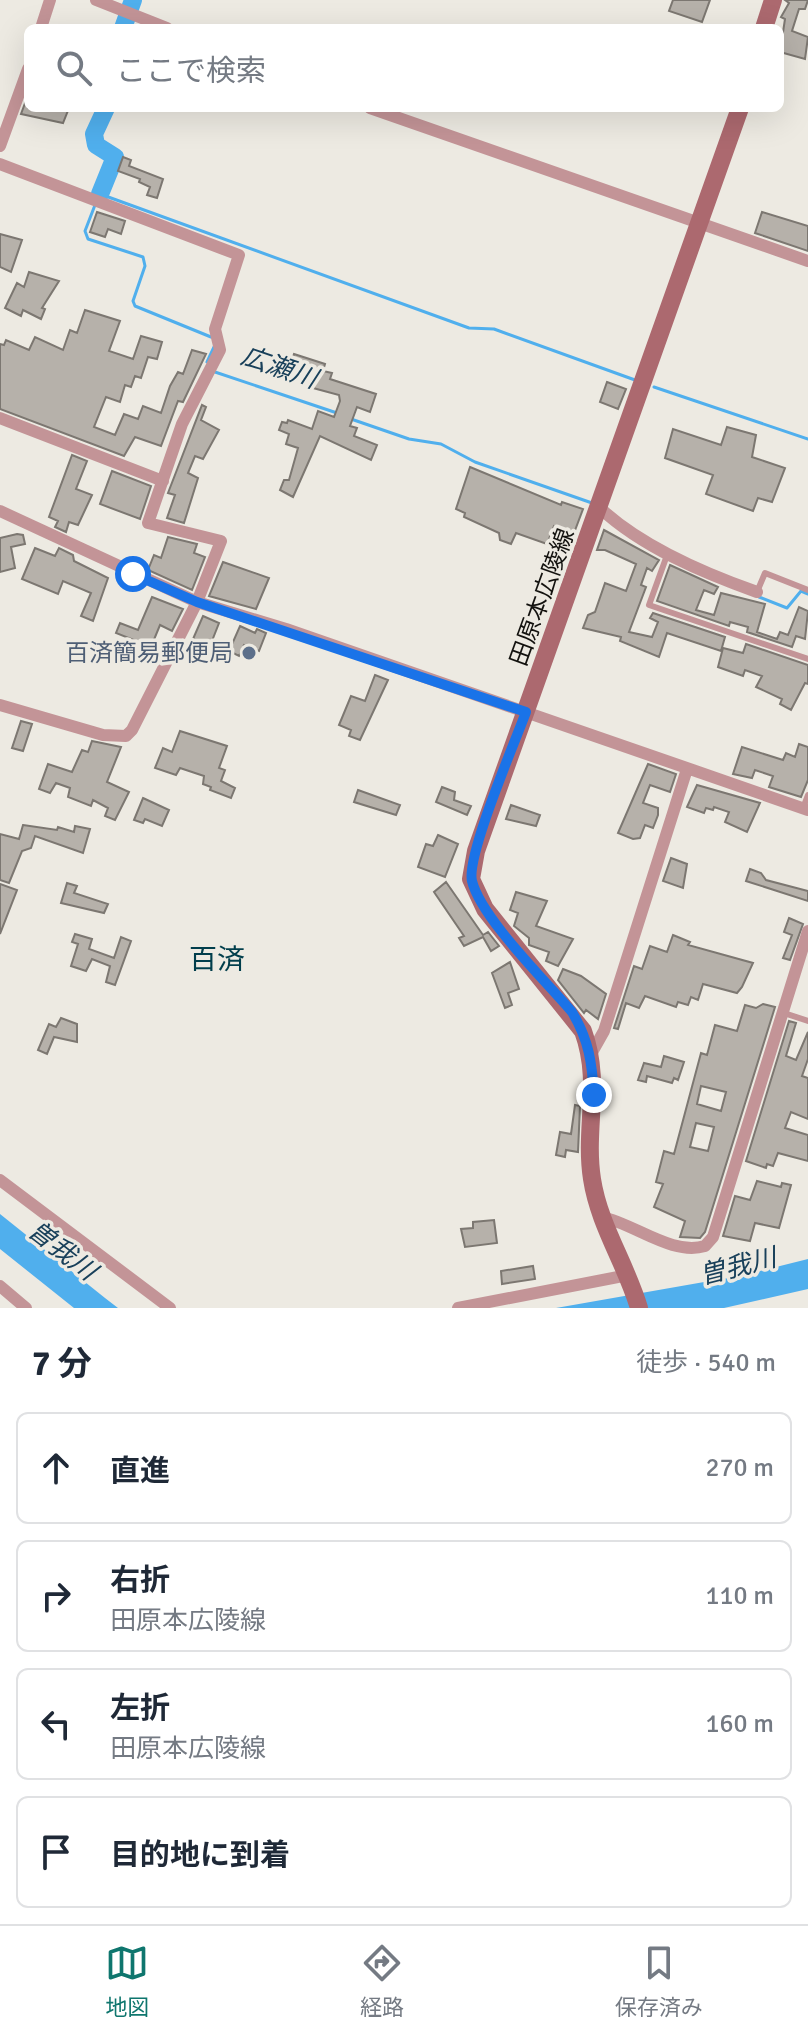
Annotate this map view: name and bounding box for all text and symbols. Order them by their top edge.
search box [24,24,784,112]
icon: search [52,46,96,90]
text: ここで検索 [116,53,266,90]
water label: 広瀬川 [237,340,324,397]
street label: 田原本広陵線 [503,524,581,670]
route start [115,556,151,592]
place label: 百済簡易郵便局 [65,638,233,668]
marker: 百済簡易郵便局 [240,644,258,662]
district label: 百済 [189,943,245,977]
route end [576,1077,612,1113]
water label: 曽我川 [21,1214,105,1289]
water label: 曽我川 [696,1241,783,1292]
text: 7 分 [32,1343,92,1385]
text: 徒歩 · 540 m [636,1347,776,1379]
icon: ahead [34,1446,78,1490]
text: 270 m [705,1452,774,1484]
text: 直進 [110,1453,170,1490]
text: 右折 [110,1562,170,1599]
icon: right [34,1574,78,1618]
text: 110 m [705,1580,774,1612]
text: 田原本広陵線 [110,1605,266,1637]
text: 左折 [110,1690,170,1727]
icon: left [34,1702,78,1746]
text: 160 m [705,1708,774,1740]
text: 田原本広陵線 [110,1733,266,1765]
icon: arrive [34,1830,78,1874]
text: 目的地に到着 [110,1837,290,1874]
tab: 地図 [105,1941,149,2021]
tab: 経路 [360,1941,404,2021]
tab: 保存済み [615,1941,703,2021]

